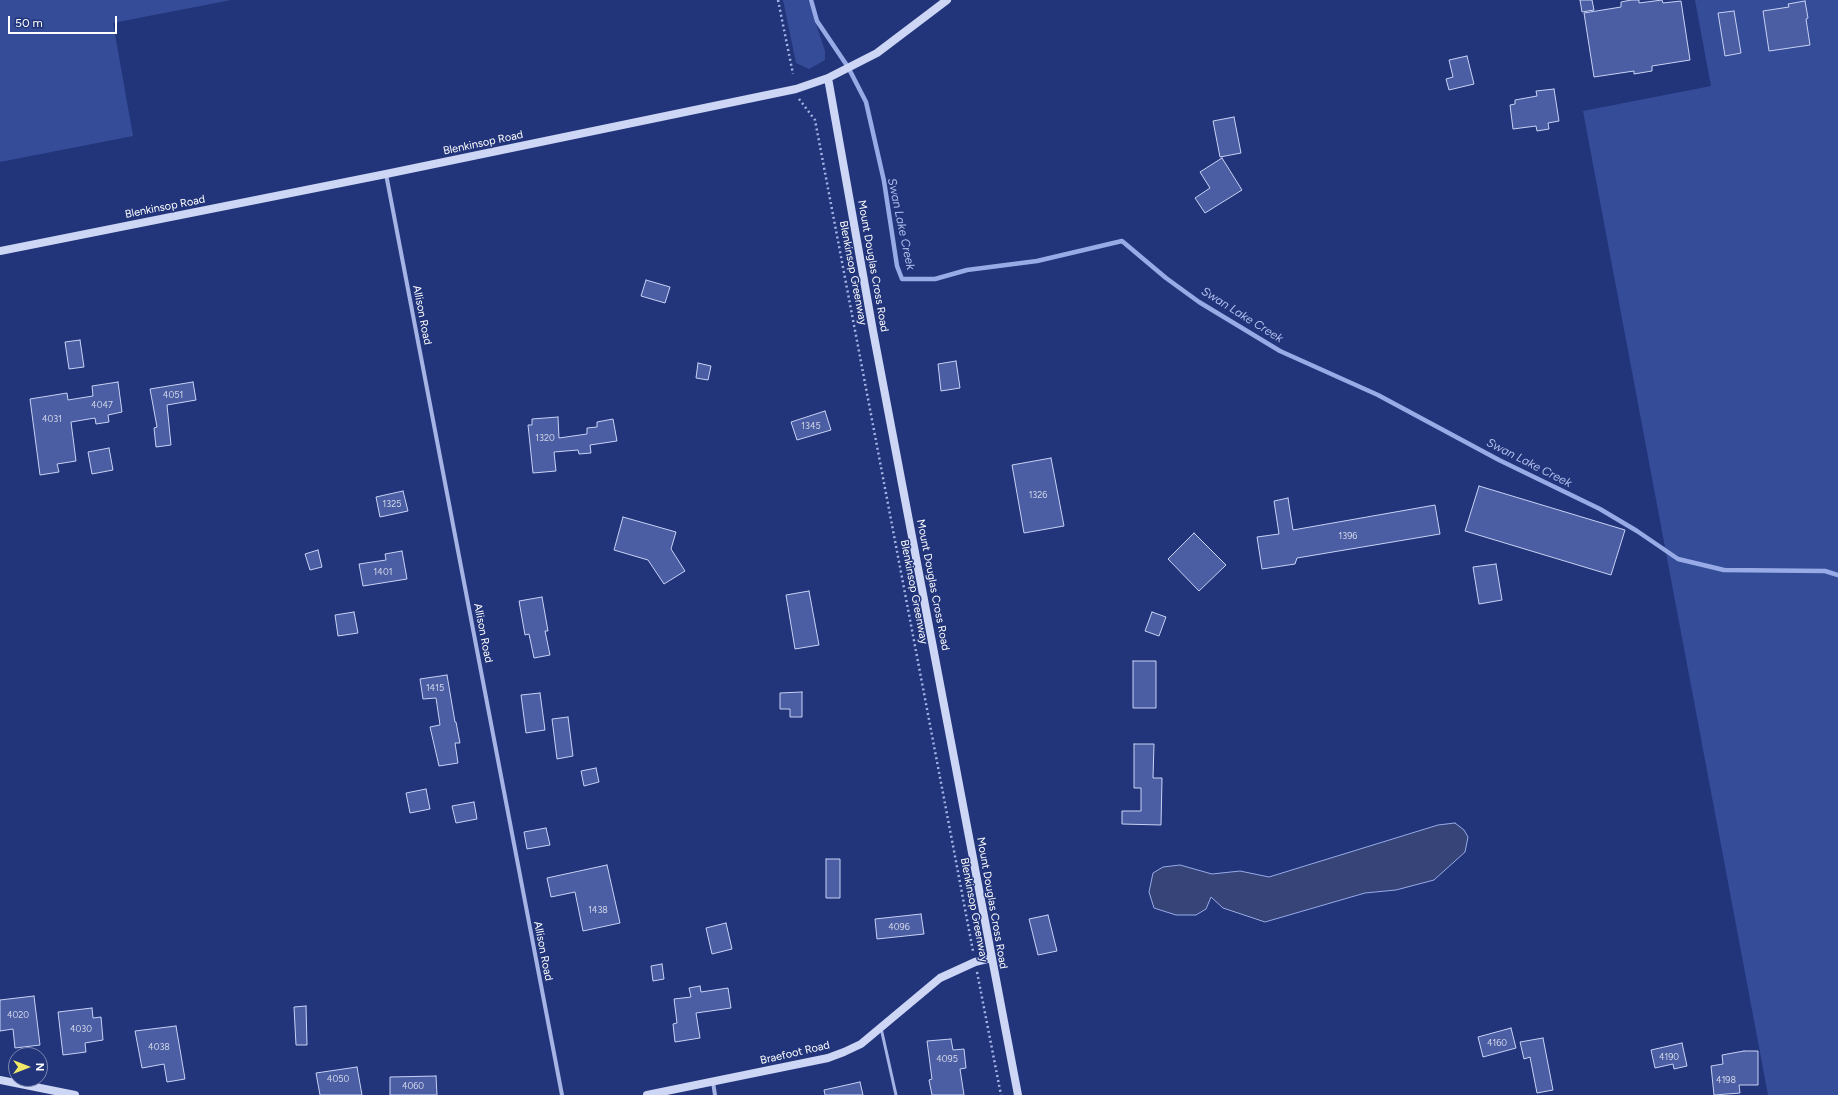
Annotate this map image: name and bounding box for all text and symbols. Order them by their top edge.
scale bar [10,8,119,34]
text: 50 m [15,16,43,30]
street label: Blenkinsop Road [442,128,524,158]
water label: Swan Lake Creek [884,177,918,271]
street label: Blenkinsop Road [124,193,206,221]
street label: Mount Douglas Cross Road [855,199,891,333]
street label: Blenkinsop Greenway [836,220,870,326]
street label: Allison Road [410,284,434,346]
water label: Swan Lake Creek [1199,284,1285,346]
house number: 4051 [163,390,183,400]
house number: 4047 [91,400,113,410]
house number: 4031 [42,414,62,424]
house number: 1345 [801,421,821,431]
house number: 1320 [535,433,555,443]
water label: Swan Lake Creek [1484,435,1574,491]
house number: 1326 [1029,490,1047,500]
house number: 1325 [383,499,401,509]
street label: Mount Douglas Cross Road [914,518,952,652]
house number: 1396 [1339,531,1357,541]
street label: Blenkinsop Greenway [897,539,931,645]
house number: 1401 [374,567,392,577]
street label: Allison Road [471,602,495,664]
house number: 1415 [426,683,444,693]
street label: Mount Douglas Cross Road [974,836,1010,970]
street label: Blenkinsop Greenway [957,857,991,963]
house number: 1438 [588,905,608,915]
street label: Allison Road [531,920,555,982]
house number: 4096 [888,922,910,932]
house number: 4020 [7,1010,29,1020]
house number: 4030 [70,1024,92,1034]
house number: 4160 [1487,1038,1507,1048]
street label: Braefoot Road [759,1039,831,1067]
house number: 4038 [148,1042,170,1052]
north arrow [8,1047,48,1087]
house number: 4190 [1659,1052,1679,1062]
house number: 4095 [936,1054,958,1064]
text: N [33,1063,46,1071]
house number: 4050 [327,1074,349,1084]
house number: 4198 [1716,1075,1736,1085]
house number: 4060 [402,1081,424,1091]

